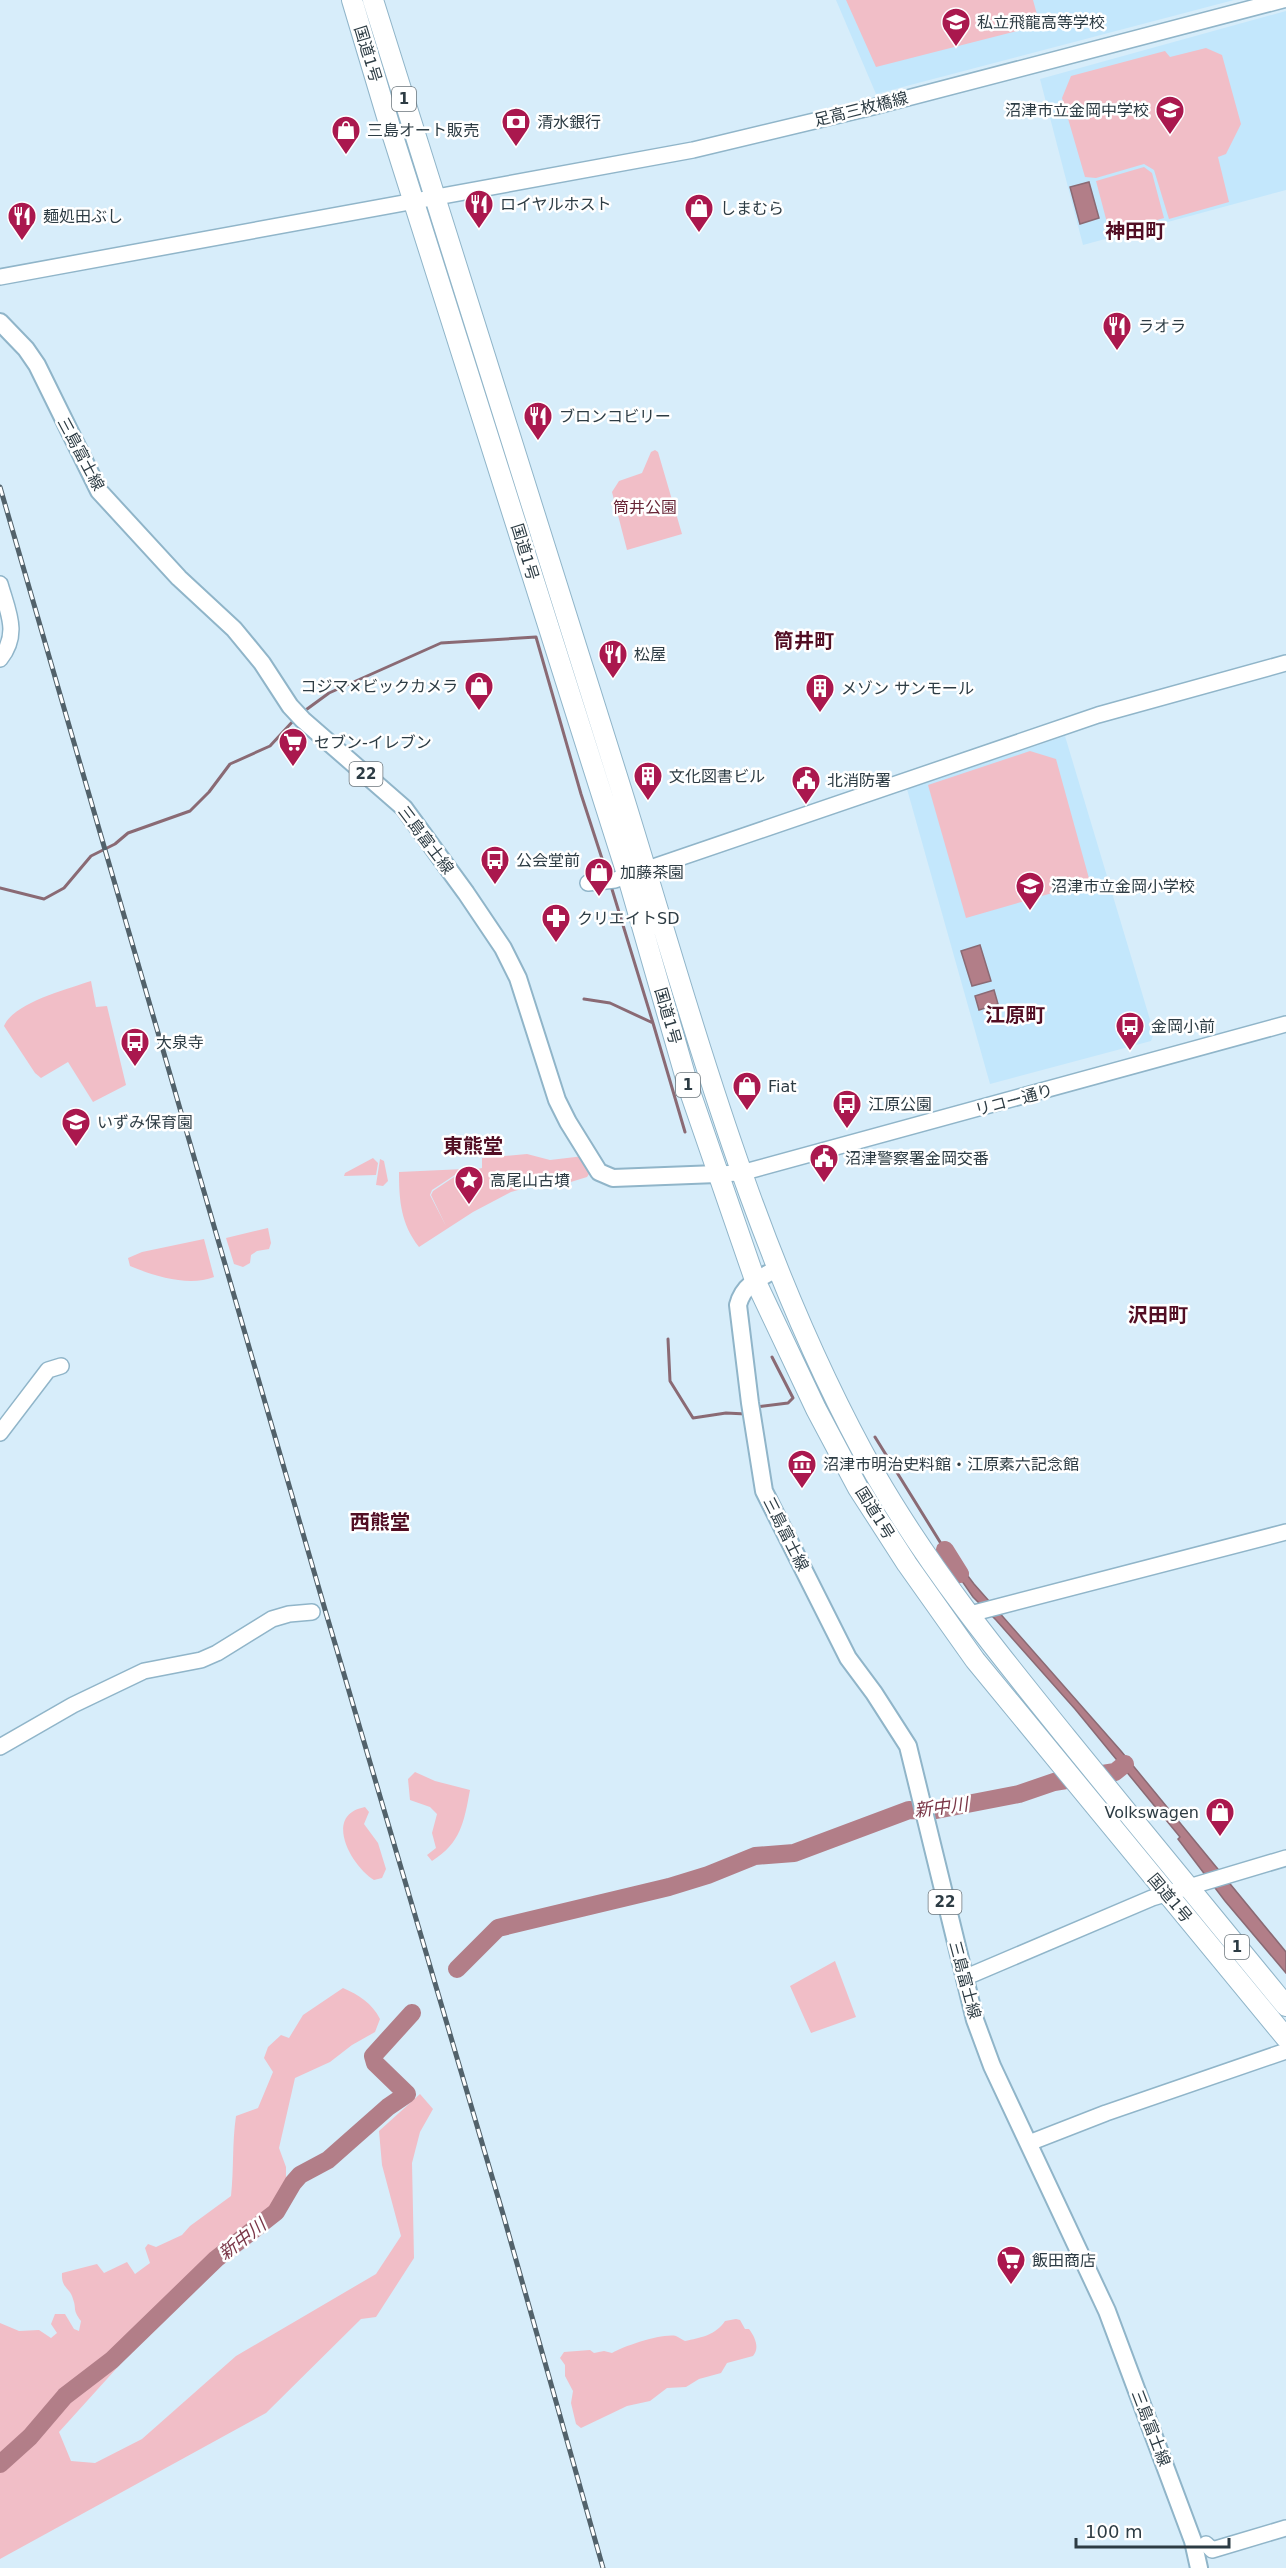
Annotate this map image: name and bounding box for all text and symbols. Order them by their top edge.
school or university icon: 私立飛龍高等学校 [940,6,972,48]
place label: 私立飛龍高等学校 [977,13,1105,32]
street label: 国道1号 [350,23,386,85]
road number: 1 [392,87,416,111]
street label: 足高三枚橋線 [812,88,910,130]
school or university icon: 沼津市立金岡中学校 [1154,94,1186,136]
place label: 沼津市立金岡中学校 [1005,101,1149,120]
bank icon: 清水銀行 [500,106,532,148]
place label: 清水銀行 [537,113,601,132]
shop icon: 三島オート販売 [330,114,362,156]
place label: 三島オート販売 [367,121,479,140]
restaurant icon: ロイヤルホスト [463,188,495,230]
shop icon: しまむら [683,192,715,234]
place label: ロイヤルホスト [500,195,612,214]
place label: しまむら [720,199,784,218]
restaurant icon: 麺処田ぶし [6,200,38,242]
place label: 麺処田ぶし [43,207,123,226]
district label: 神田町 [1105,219,1165,243]
restaurant icon: ラオラ [1101,310,1133,352]
place label: ラオラ [1138,317,1186,336]
restaurant icon: ブロンコビリー [522,400,554,442]
place label: ブロンコビリー [559,407,671,426]
street label: 三島富士線 [54,414,108,494]
park label: 筒井公園 [613,498,677,517]
street label: 国道1号 [507,521,543,583]
district label: 筒井町 [774,629,834,653]
restaurant icon: 松屋 [597,638,629,680]
place label: 松屋 [634,645,666,664]
shop icon: コジマ×ビックカメラ [463,670,495,712]
building icon: メゾン サンモール [804,672,836,714]
place label: コジマ×ビックカメラ [301,677,458,696]
place label: メゾン サンモール [841,679,974,698]
supermarket icon: セブン-イレブン [277,726,309,768]
place label: セブン-イレブン [314,733,432,752]
building icon: 文化図書ビル [632,760,664,802]
road number: 22 [350,762,382,786]
public building icon: 北消防署 [790,764,822,806]
place label: 文化図書ビル [669,767,765,786]
place label: 北消防署 [827,771,891,790]
street label: 三島富士線 [394,802,458,878]
bus stop icon: 公会堂前 [479,844,511,886]
place label: 公会堂前 [516,851,580,870]
shop icon: 加藤茶園 [583,856,615,898]
place label: 加藤茶園 [620,863,684,882]
school or university icon: 沼津市立金岡小学校 [1014,870,1046,912]
place label: 沼津市立金岡小学校 [1051,877,1195,896]
pharmacy icon: クリエイトSD [540,902,572,944]
place label: クリエイトSD [577,909,679,928]
street label: 国道1号 [651,985,685,1047]
district label: 江原町 [985,1003,1045,1027]
bus stop icon: 金岡小前 [1114,1010,1146,1052]
place label: 金岡小前 [1151,1017,1215,1036]
bus stop icon: 大泉寺 [119,1026,151,1068]
place label: 大泉寺 [156,1033,204,1052]
shop icon: Fiat [731,1070,763,1112]
road number: 1 [676,1073,700,1097]
place label: Fiat [768,1077,797,1096]
street label: リコー通り [973,1080,1055,1120]
bus stop icon: 江原公園 [831,1088,863,1130]
place label: 江原公園 [868,1095,932,1114]
school or university icon: いずみ保育園 [60,1106,92,1148]
place label: いずみ保育園 [97,1113,193,1132]
district label: 東熊堂 [443,1134,503,1158]
public building icon: 沼津警察署金岡交番 [808,1142,840,1184]
place label: 沼津警察署金岡交番 [845,1149,989,1168]
place icon: 高尾山古墳 [453,1164,485,1206]
place label: 高尾山古墳 [490,1171,570,1190]
district label: 沢田町 [1128,1303,1188,1327]
museum icon: 沼津市明治史料館・江原素六記念館 [786,1448,818,1490]
place label: 沼津市明治史料館・江原素六記念館 [823,1455,1079,1474]
street label: 国道1号 [852,1483,898,1543]
street label: 三島富士線 [759,1494,813,1574]
district label: 西熊堂 [350,1510,410,1534]
water label: 新中川 [913,1793,971,1821]
shop icon: Volkswagen [1204,1796,1236,1838]
place label: Volkswagen [1104,1803,1199,1822]
street label: 国道1号 [1144,1870,1196,1926]
road number: 22 [928,1890,962,1914]
road number: 1 [1225,1935,1249,1959]
street label: 三島富士線 [945,1939,985,2021]
water label: 新中川 [214,2213,271,2264]
supermarket icon: 飯田商店 [995,2244,1027,2286]
place label: 飯田商店 [1032,2251,1096,2270]
street label: 三島富士線 [1128,2387,1174,2469]
scale bar [1076,2511,1229,2549]
text: 100 m [1085,2521,1143,2542]

